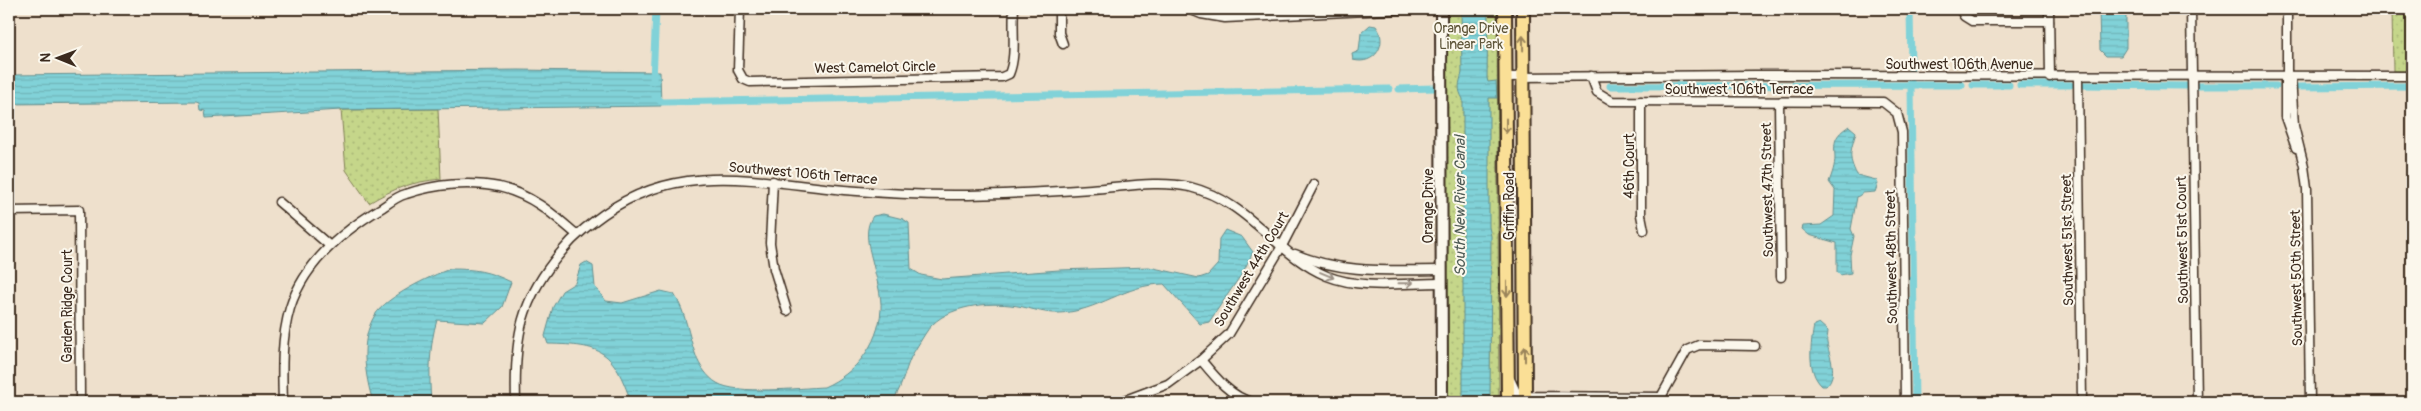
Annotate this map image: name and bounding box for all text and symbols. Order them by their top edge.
park label: Orange Drive Linear Park [1434,20,1508,53]
north arrow [32,32,82,82]
one-way arrow [1519,35,1528,51]
text: N [37,53,54,63]
street label: Southwest 106th Avenue [1885,56,2033,73]
street label: West Camelot Circle [814,58,936,77]
street label: Southwest 106th Terrace [1664,81,1814,98]
one-way arrow [1501,118,1511,134]
street label: Southwest 47th Street [1758,122,1777,258]
street label: 46th Court [1621,133,1638,199]
water label: South New River Canal [1451,134,1470,276]
street label: Southwest 106th Terrace [728,159,878,188]
street label: Orange Drive [1420,169,1437,243]
street label: Griffin Road [1501,172,1518,240]
street label: Southwest 51st Street [2058,173,2077,306]
street label: Southwest 51st Court [2173,175,2192,304]
street label: Southwest 48th Street [1882,189,1901,324]
street label: Southwest 44th Court [1210,208,1293,330]
street label: Southwest 50th Street [2287,209,2306,346]
street label: Garden Ridge Court [59,249,76,363]
one-way arrow [1319,271,1334,281]
one-way arrow [1398,278,1414,288]
one-way arrow [1502,280,1512,296]
one-way arrow [1520,346,1530,362]

